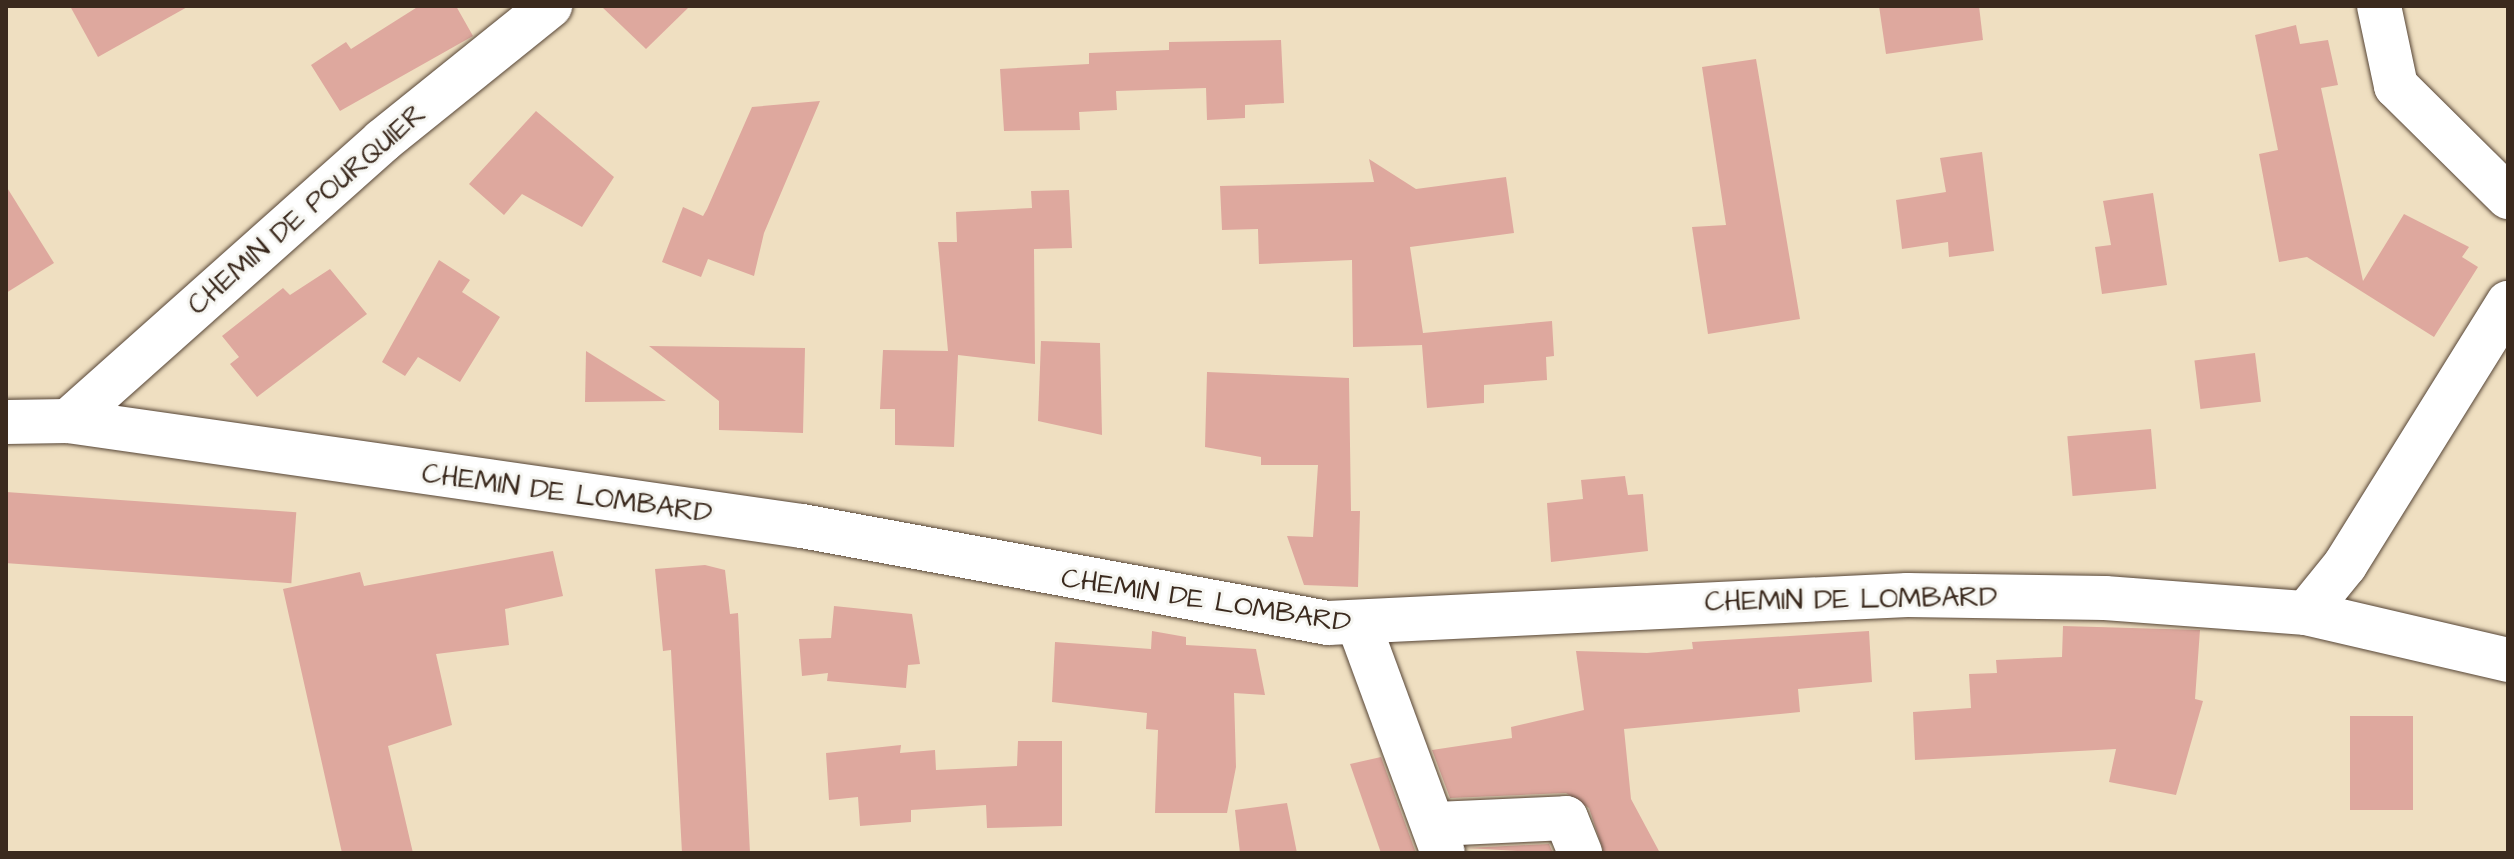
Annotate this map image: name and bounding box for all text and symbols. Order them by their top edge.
street label: CHEMIN DE POURQUIER [181,98,433,322]
street label: CHEMIN DE LOMBARD [420,457,714,531]
street label: CHEMIN DE LOMBARD [1059,562,1353,640]
street label: CHEMIN DE LOMBARD [1704,581,1998,619]

